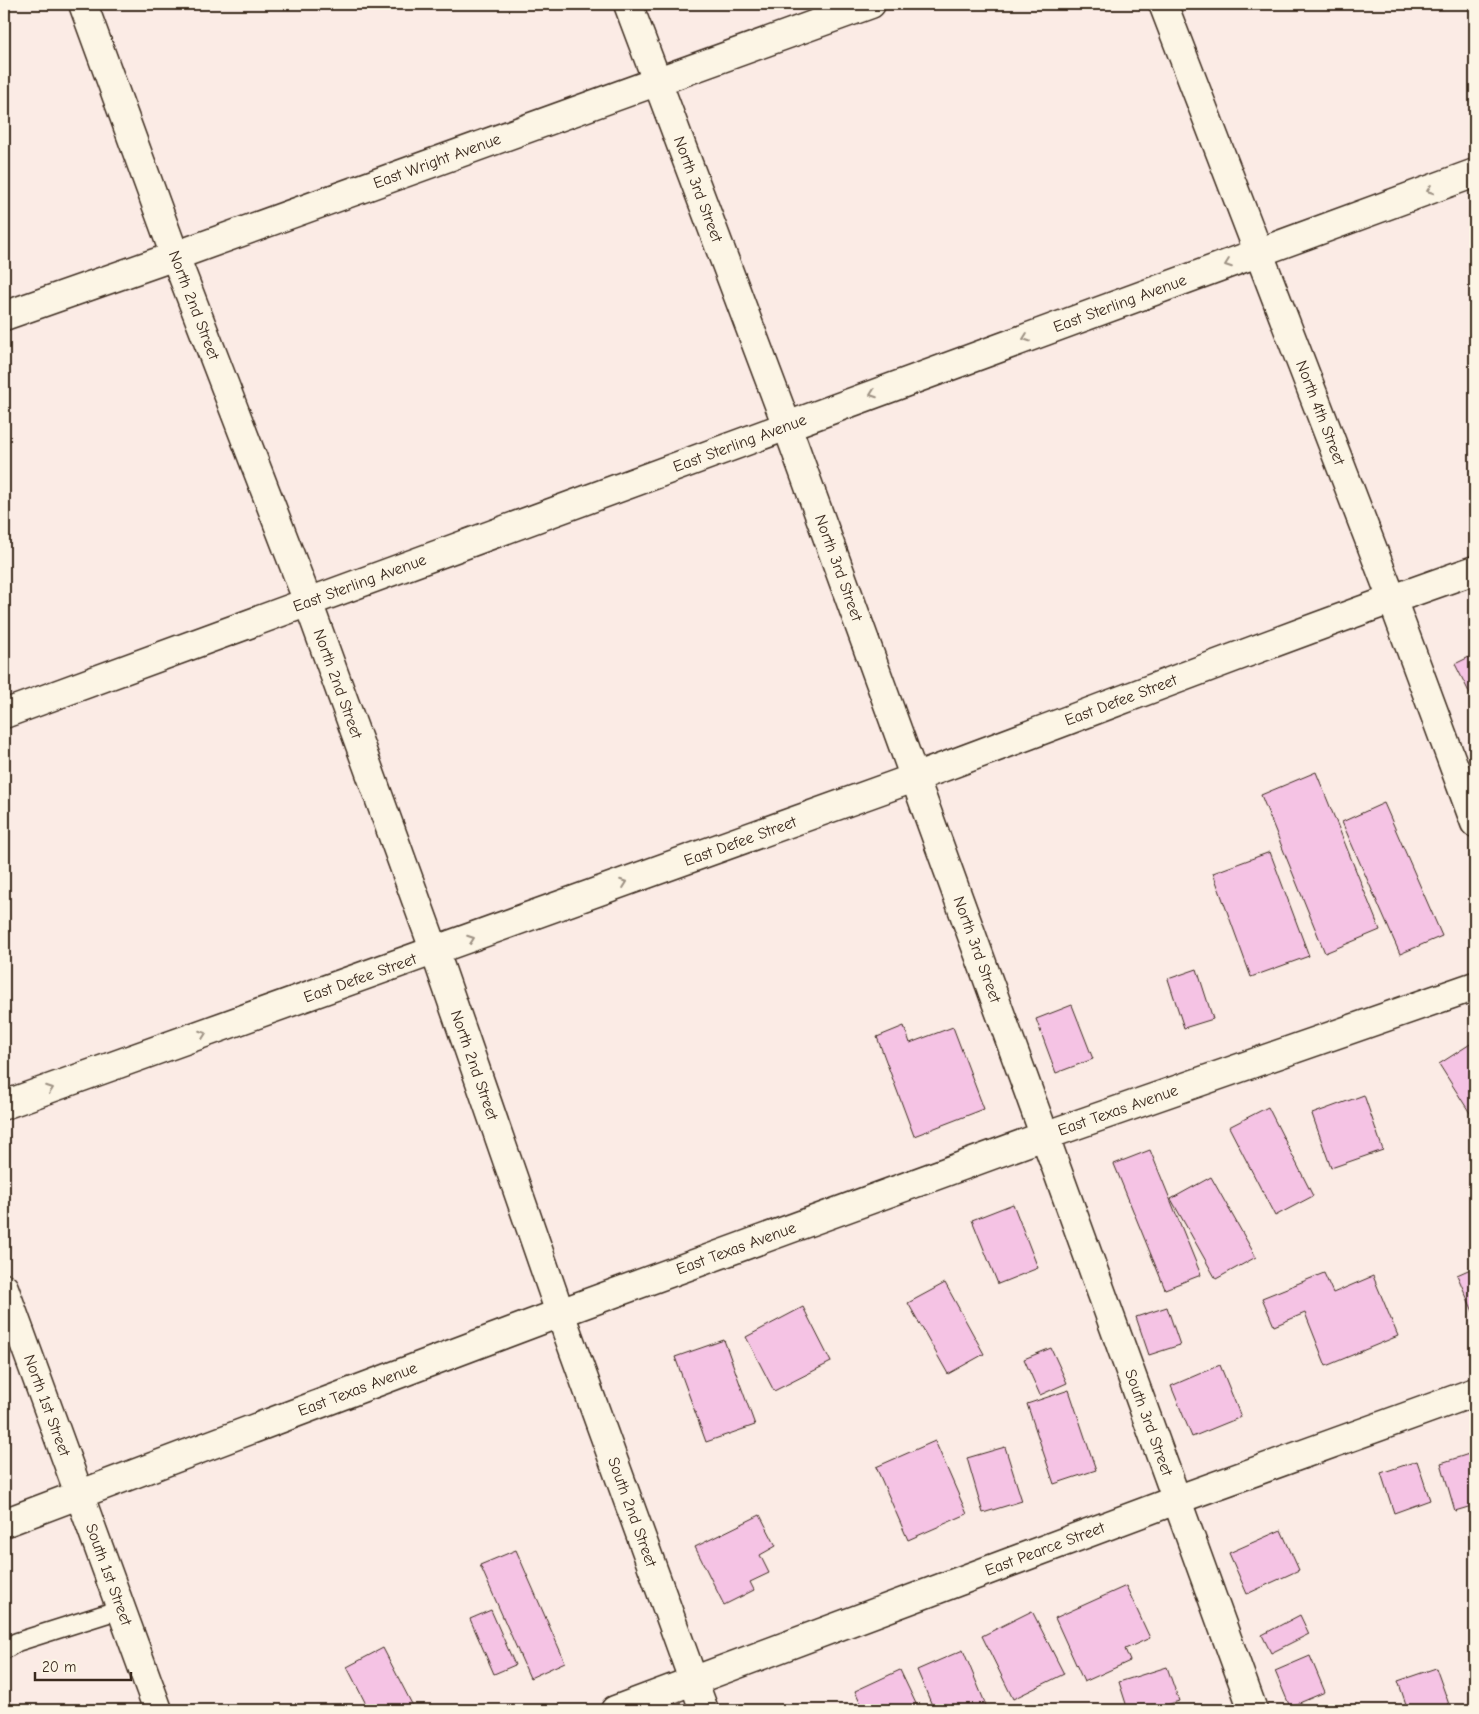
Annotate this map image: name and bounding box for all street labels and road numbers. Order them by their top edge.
street label: East Wright Avenue [371,130,503,192]
street label: North 3rd Street [670,134,726,245]
street label: North 2nd Street [165,248,223,363]
street label: East Sterling Avenue [1051,271,1189,336]
street label: North 4th Street [1292,358,1349,468]
street label: East Sterling Avenue [671,411,809,476]
street label: North 3rd Street [811,512,866,624]
street label: East Sterling Avenue [291,550,429,616]
street label: North 2nd Street [310,627,366,741]
street label: East Defee Street [1062,671,1180,730]
street label: East Defee Street [682,813,799,870]
street label: North 3rd Street [950,894,1005,1006]
street label: East Defee Street [301,950,419,1007]
street label: North 2nd Street [447,1008,502,1123]
street label: East Texas Avenue [1056,1081,1180,1139]
street label: East Texas Avenue [674,1218,798,1279]
street label: North 1st Street [20,1352,74,1459]
street label: East Texas Avenue [296,1359,420,1420]
street label: South 3rd Street [1121,1367,1176,1479]
street label: South 2nd Street [604,1455,660,1570]
street label: East Pearce Street [983,1518,1108,1580]
street label: South 1st Street [82,1521,136,1628]

